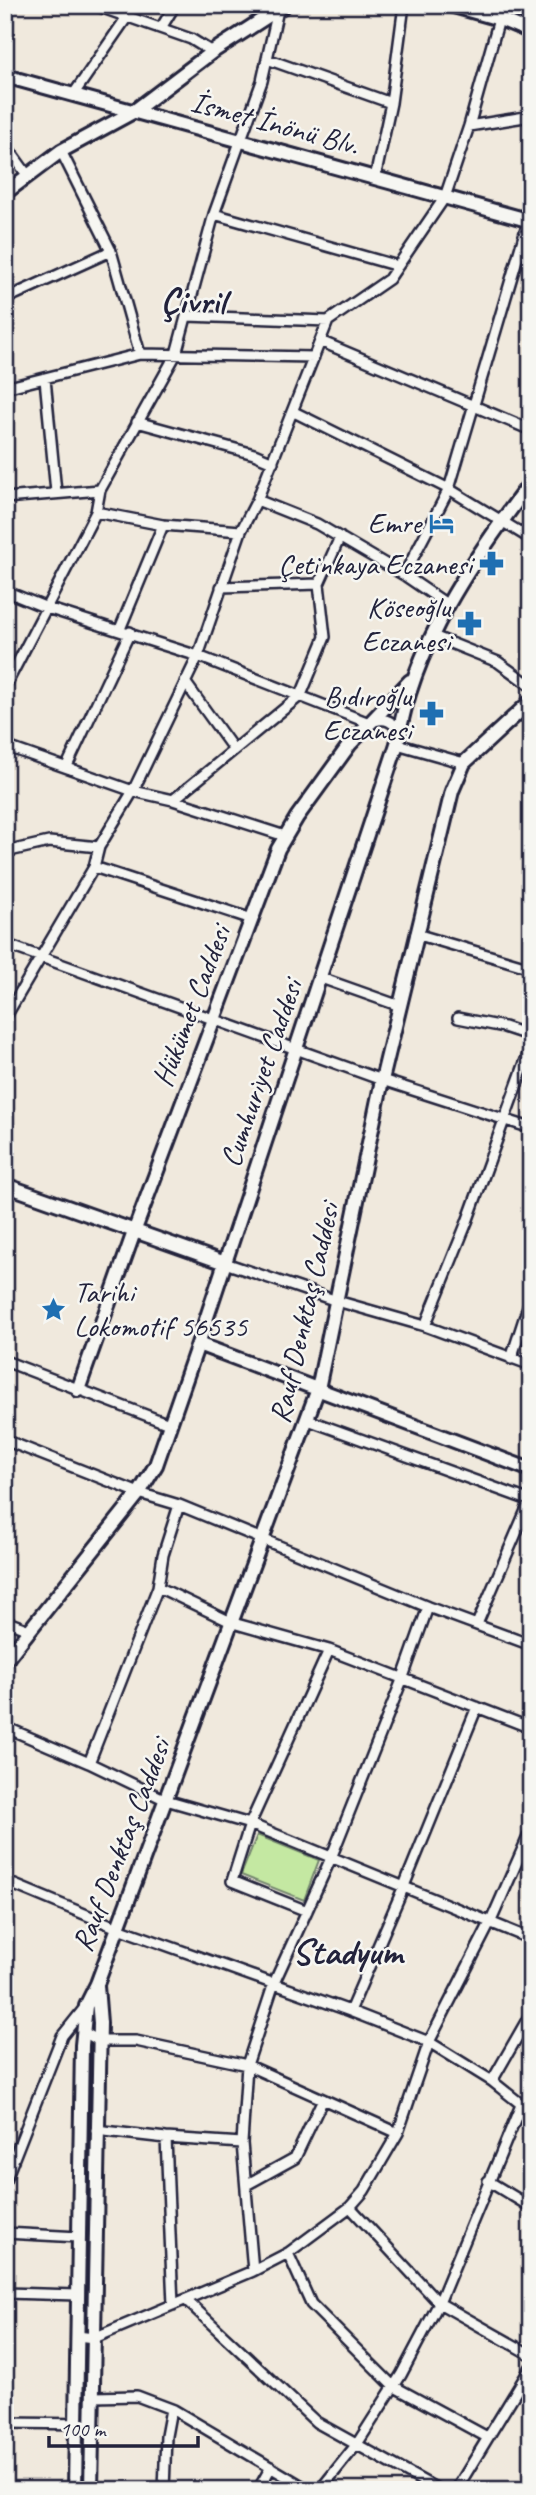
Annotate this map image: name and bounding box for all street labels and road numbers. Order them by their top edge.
street label: İsmet İnönü Blv. [187,82,363,164]
street label: Hükümet Caddesi [143,917,240,1092]
street label: Cumhuriyet Caddesi [211,971,312,1172]
street label: Rauf Denktaş Caddesi [260,1196,349,1427]
street label: Rauf Denktaş Caddesi [63,1730,180,1957]

